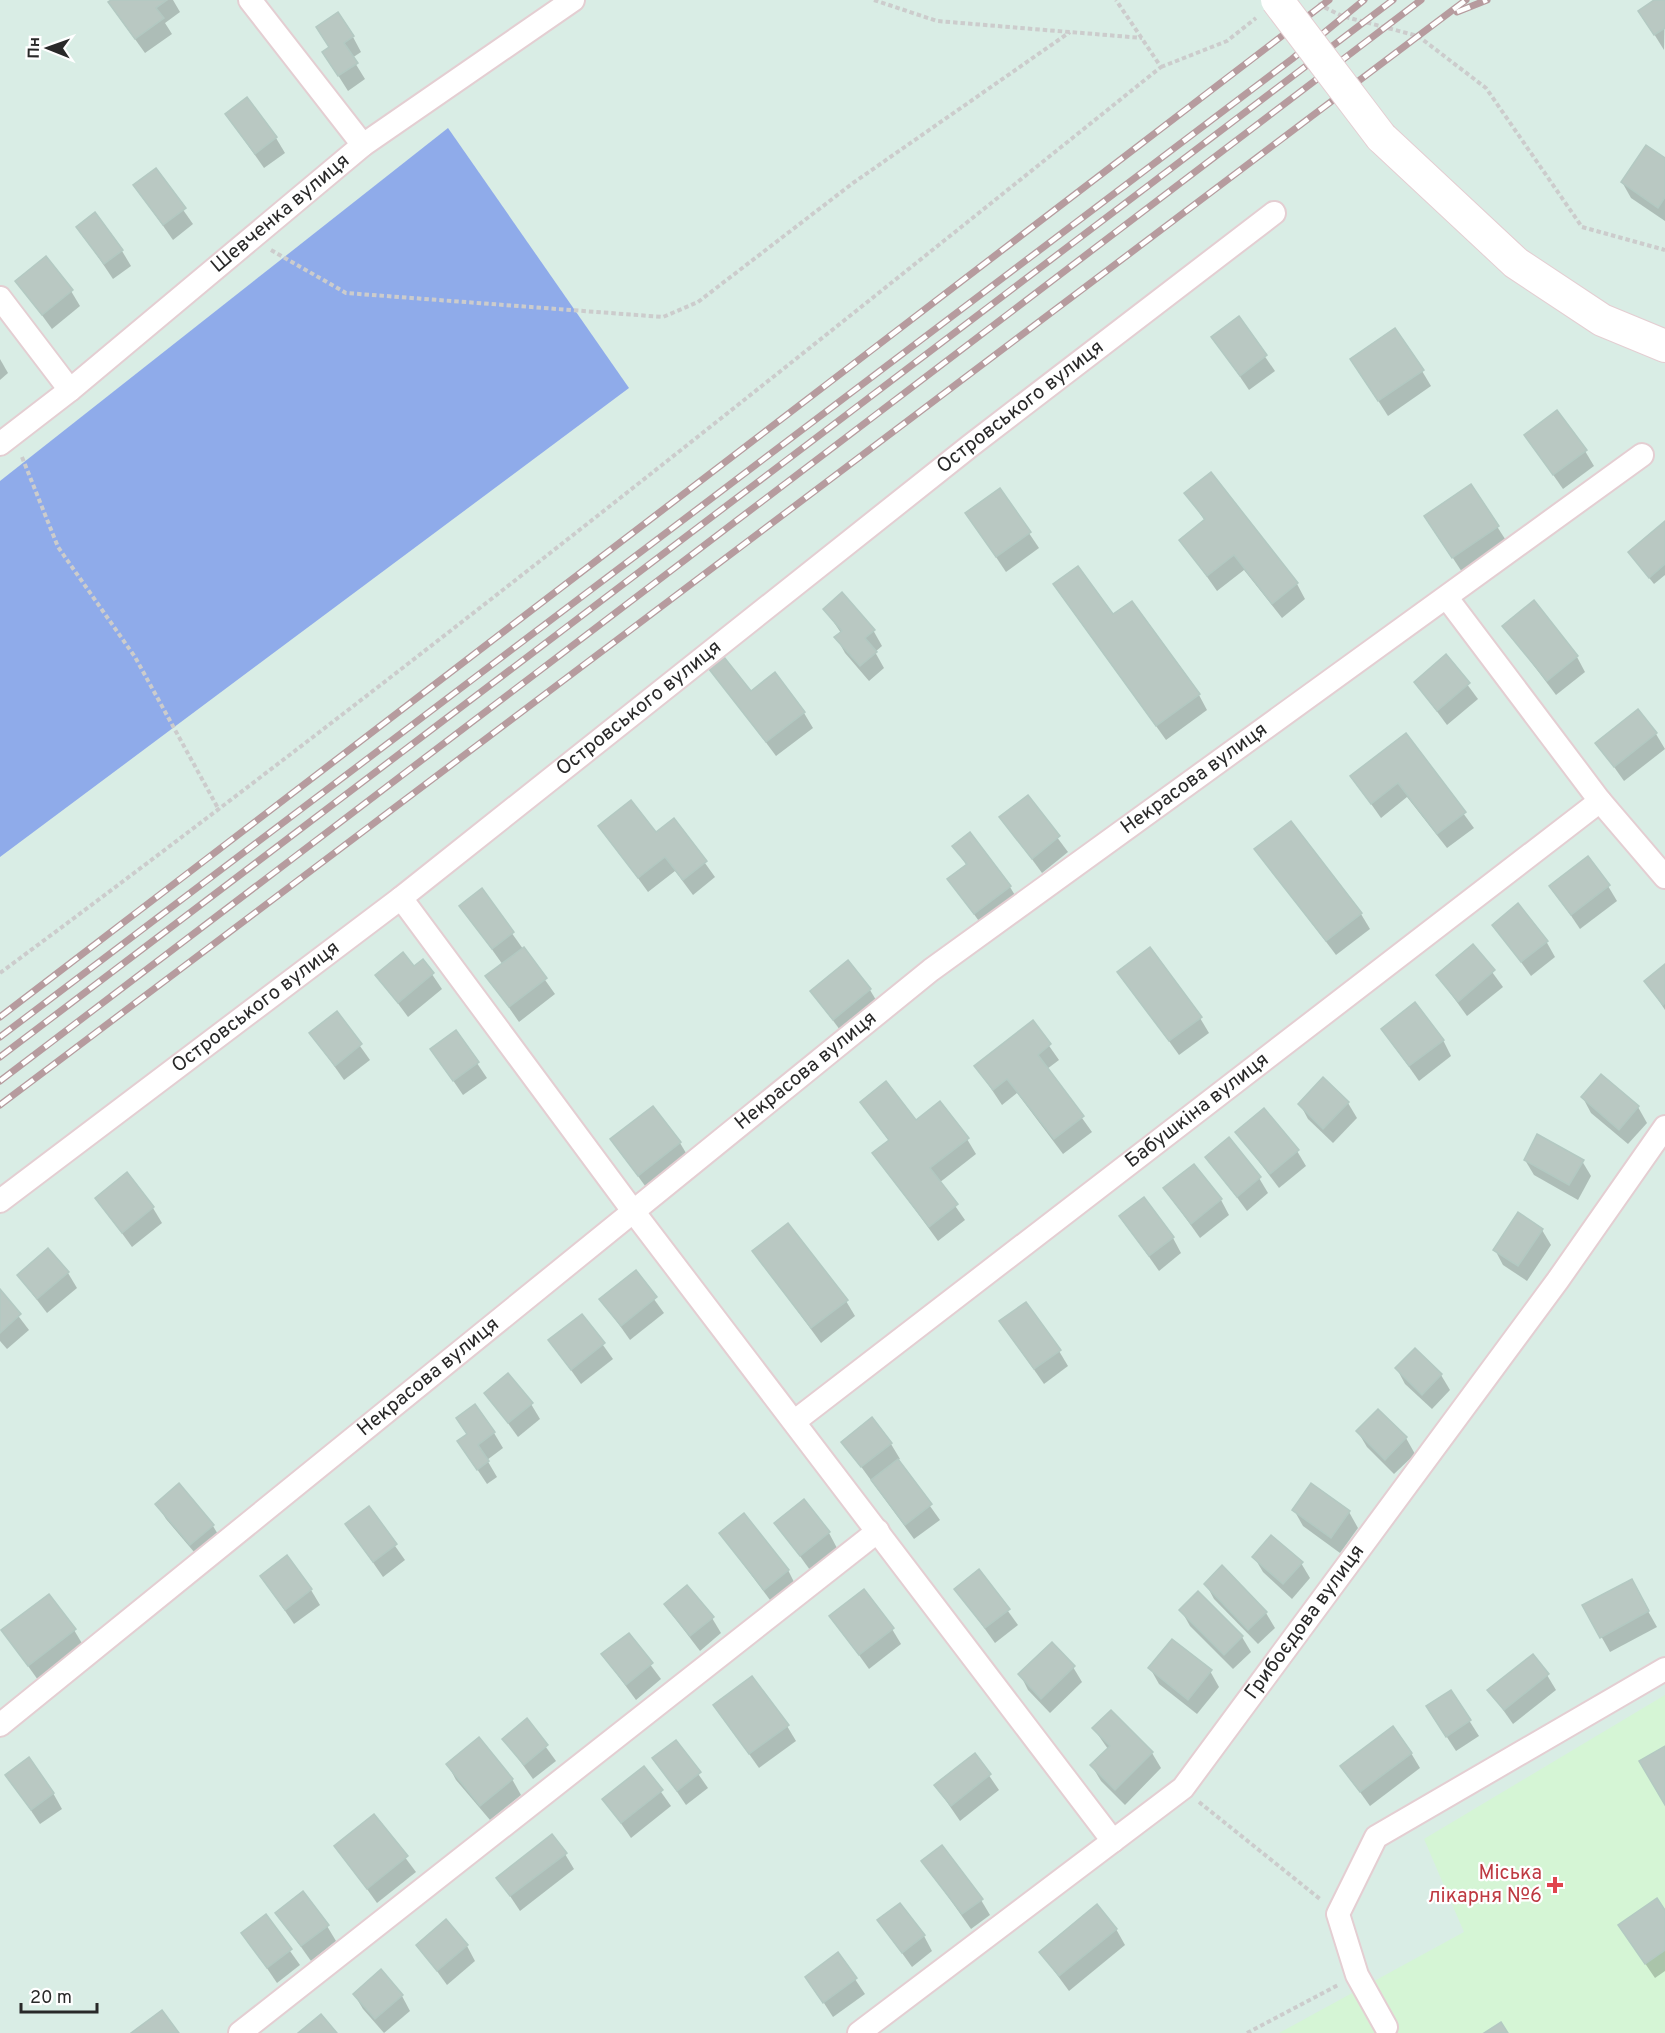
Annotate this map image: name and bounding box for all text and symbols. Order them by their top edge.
north arrow [18,18,78,78]
text: Пн [25,37,45,59]
street label: Шевченка вулиця [206,148,355,279]
street label: Островського вулиця [932,335,1110,480]
street label: Островського вулиця [551,635,727,782]
street label: Некрасова вулиця [1116,717,1273,841]
street label: Островського вулиця [167,936,345,1079]
street label: Некрасова вулиця [730,1006,882,1137]
street label: Бабушкіна вулиця [1120,1047,1275,1175]
street label: Некрасова вулиця [352,1312,505,1443]
street label: Грибоєдова вулиця [1240,1540,1371,1705]
place label: Міська лікарня №6 [1428,1861,1542,1910]
marker: Міська лікарня №6 [1546,1876,1564,1894]
scale bar [21,1976,98,2014]
text: 20 m [30,1987,72,2010]

